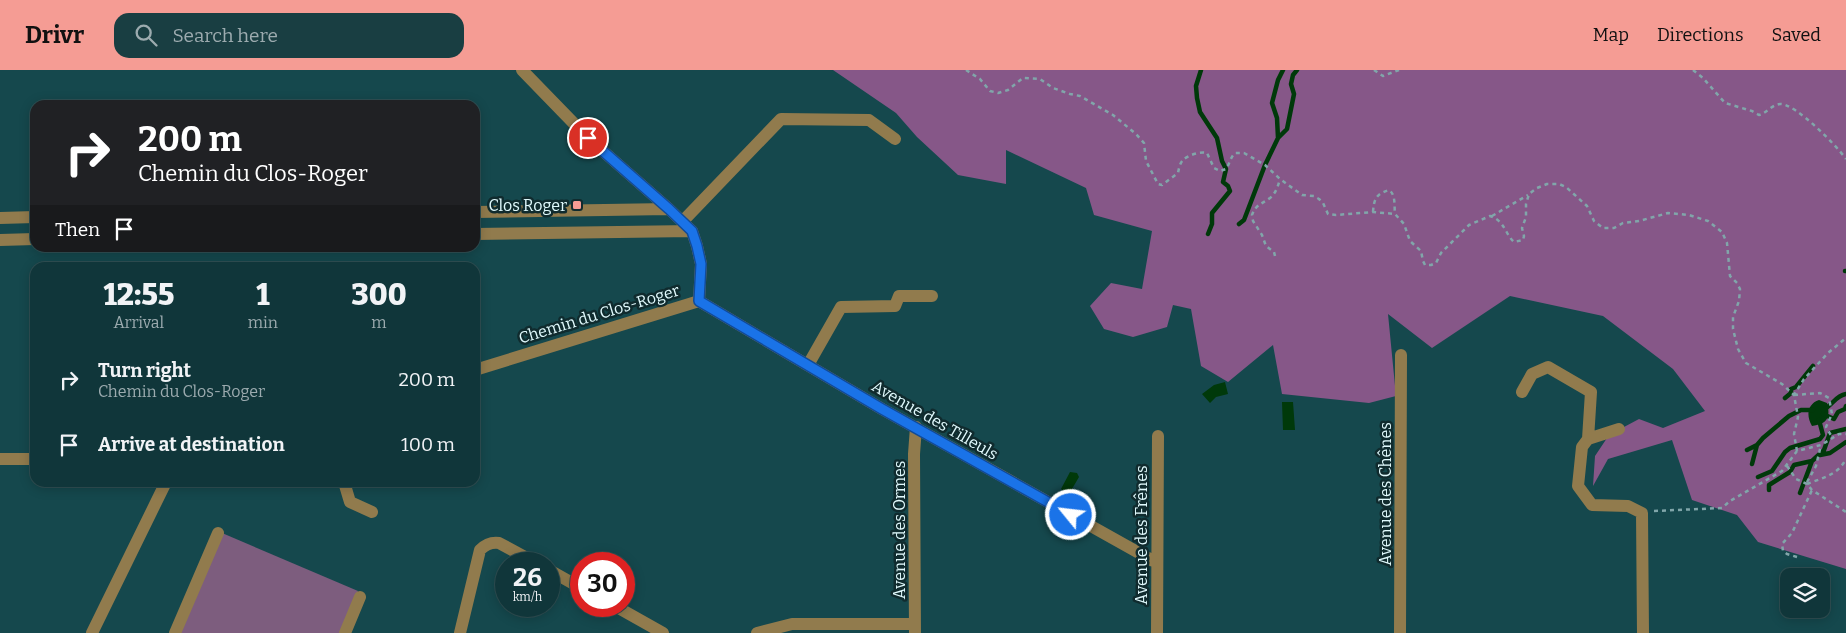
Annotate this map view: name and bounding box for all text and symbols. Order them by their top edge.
search box [114,13,464,58]
text: Drivr [25,21,84,49]
icon: search [132,21,160,49]
text: Search here [172,24,278,47]
text: Map [1593,24,1629,46]
text: Directions [1657,24,1744,46]
text: Saved [1772,24,1821,46]
pin [567,117,609,159]
text: 200 m [138,118,242,160]
icon: right [55,120,120,185]
icon: arrive [574,124,602,152]
text: Chemin du Clos-Roger [138,160,368,187]
place label: Clos Roger [489,196,567,215]
marker: Clos Roger [571,199,583,211]
icon: arrive [110,215,138,243]
text: Then [55,218,100,241]
text: 12:55 [103,277,174,313]
text: 1 [256,277,270,313]
text: 300 [351,277,407,313]
street label: Chemin du Clos-Roger [516,280,682,348]
text: Arrival [114,313,164,332]
text: min [248,313,278,332]
text: m [371,313,387,332]
text: Turn right [98,359,191,382]
icon: right [55,366,83,394]
text: 200 m [398,368,455,391]
street label: Avenue des Tilleuls [869,376,1001,464]
text: Chemin du Clos-Roger [98,382,265,401]
street label: Avenue des Chênes [1376,422,1395,566]
icon: arrive [55,431,83,459]
text: Arrive at destination [98,433,285,456]
text: 100 m [401,433,455,456]
street label: Avenue des Ormes [890,461,909,599]
street label: Avenue des Frênes [1132,465,1151,605]
position arrow [1044,488,1096,540]
speed limit sign: 30 [570,552,635,617]
text: 26 [513,563,542,593]
map controls [1780,568,1830,618]
button: layers [1780,568,1830,618]
text: km/h [513,590,542,604]

